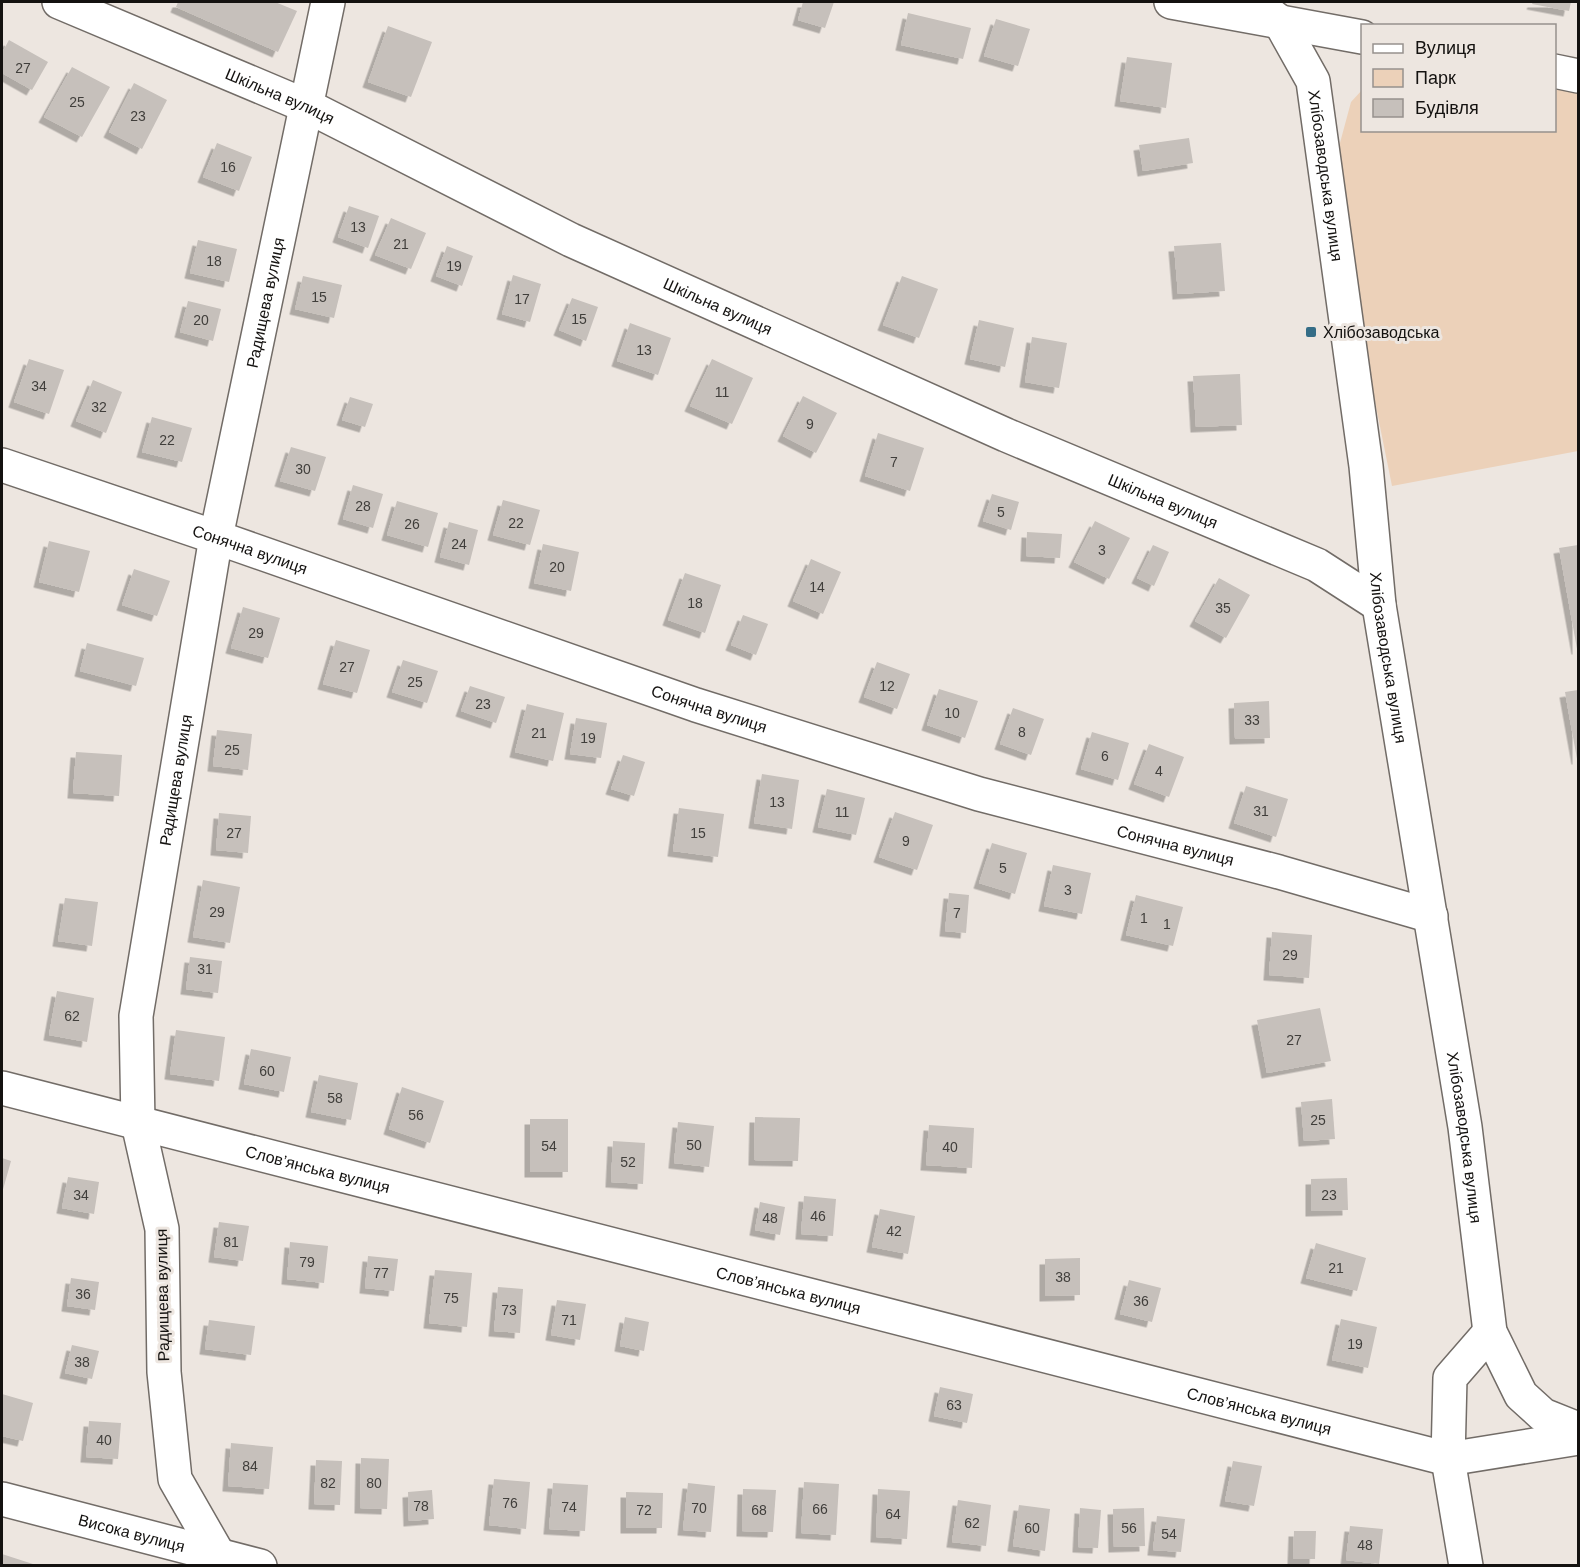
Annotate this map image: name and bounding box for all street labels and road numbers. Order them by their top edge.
street label: Шкільна вулиця [223,65,337,127]
street label: Хлібозаводська вулиця [1305,89,1346,263]
street label: Радищева вулиця [244,236,288,369]
street label: Шкільна вулиця [661,275,775,338]
street label: Шкільна вулиця [1106,471,1220,532]
street label: Сонячна вулиця [190,522,310,578]
street label: Хлібозаводська вулиця [1367,571,1410,744]
street label: Сонячна вулиця [649,682,769,736]
street label: Радищева вулиця [157,713,195,847]
street label: Сонячна вулиця [1115,822,1236,869]
street label: Хлібозаводська вулиця [1444,1051,1485,1224]
street label: Слов’янська вулиця [244,1143,392,1196]
street label: Радищева вулиця [153,1228,172,1362]
street label: Слов’янська вулиця [714,1264,862,1317]
street label: Слов’янська вулиця [1185,1384,1333,1438]
street label: Висока вулиця [77,1511,187,1555]

